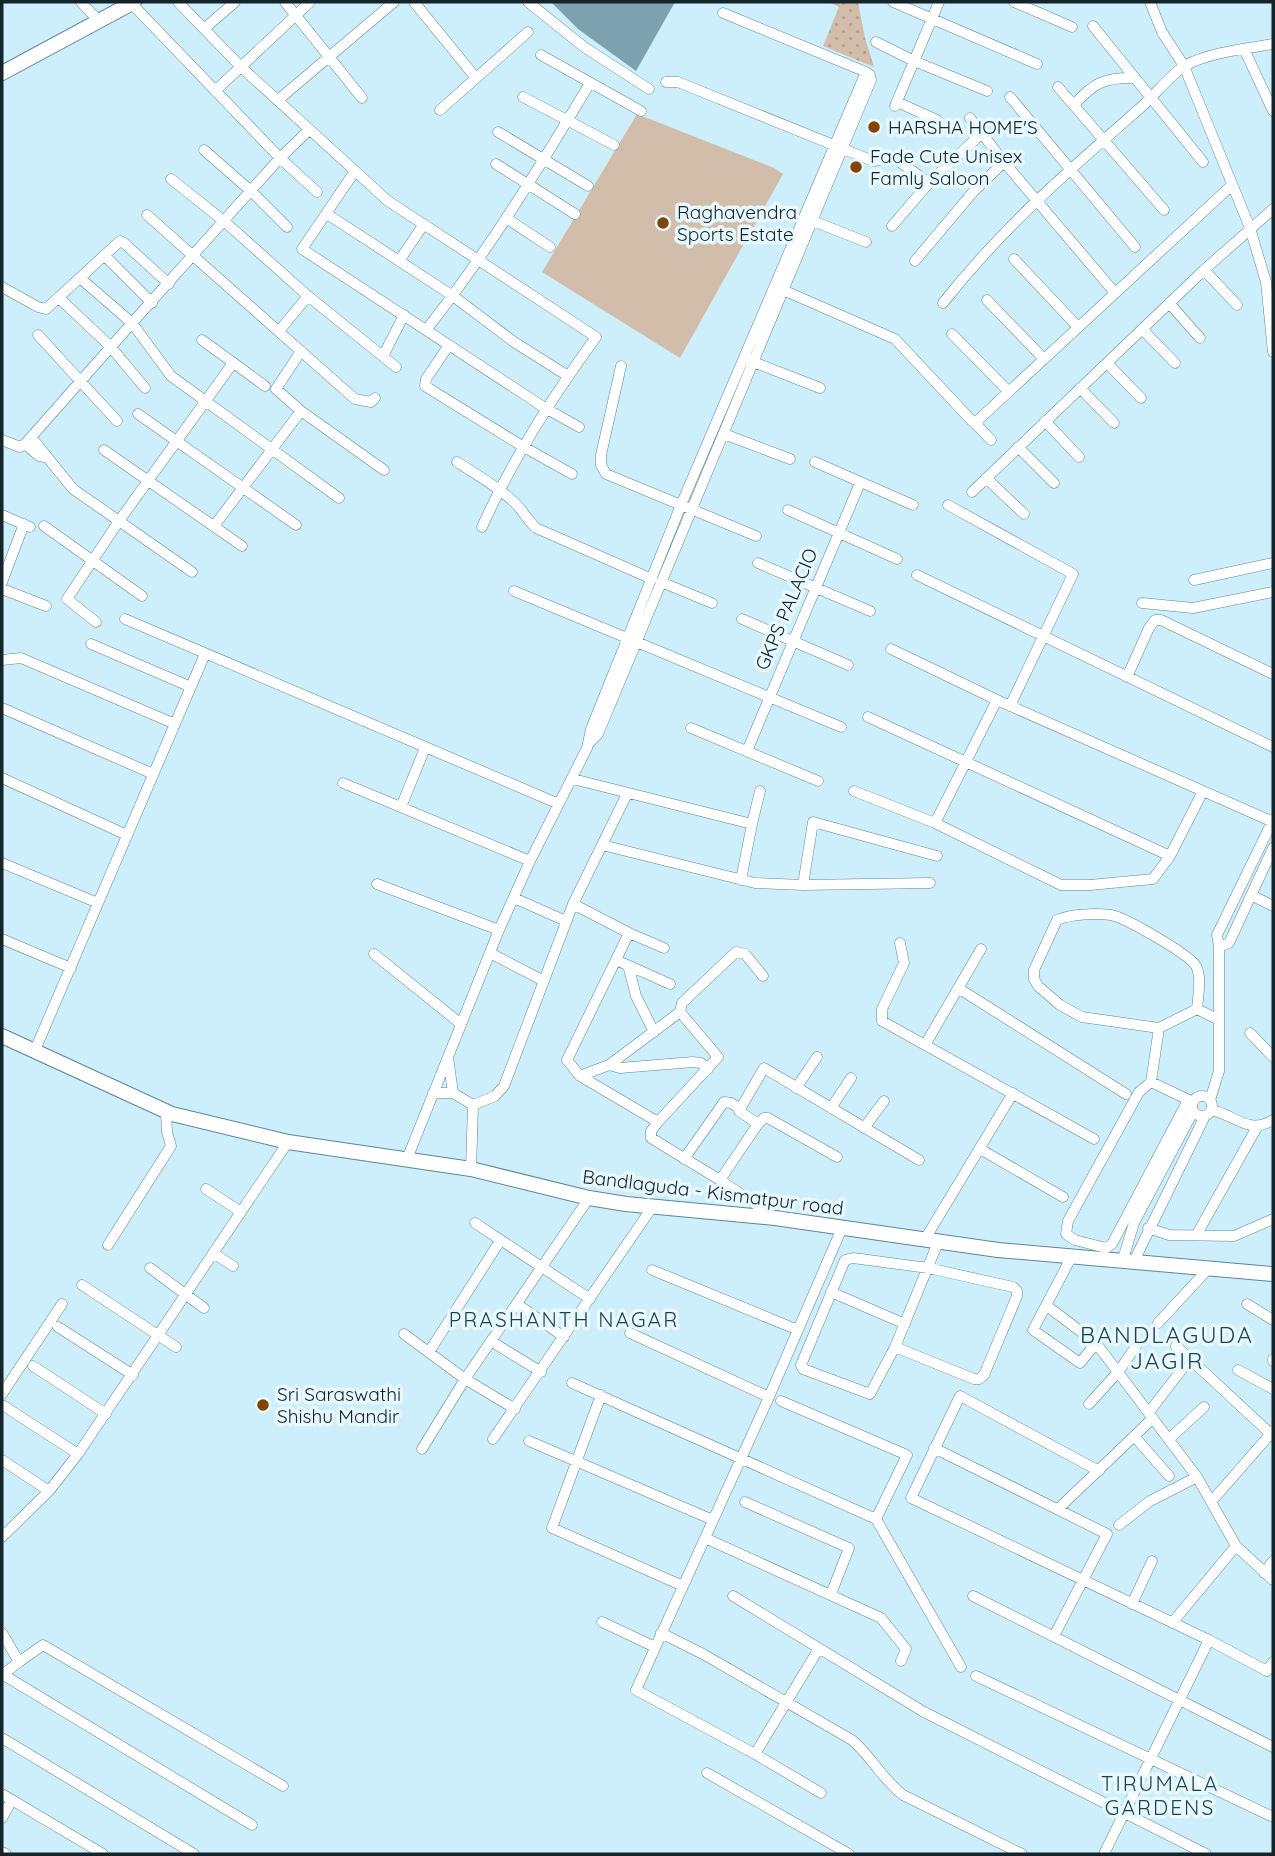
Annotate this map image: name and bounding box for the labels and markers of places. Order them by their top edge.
place label: HARSHA HOME'S [888,115,1038,139]
marker: HARSHA HOME'S [866,119,882,135]
place label: Fade Cute Unisex Famly Saloon [870,144,1022,190]
marker: Fade Cute Unisex Famly Saloon [848,159,864,175]
place label: Raghavendra Sports Estate [677,200,797,246]
marker: Raghavendra Sports Estate [655,215,671,231]
place label: Sri Saraswathi Shishu Mandir [277,1382,401,1428]
marker: Sri Saraswathi Shishu Mandir [255,1397,271,1413]

